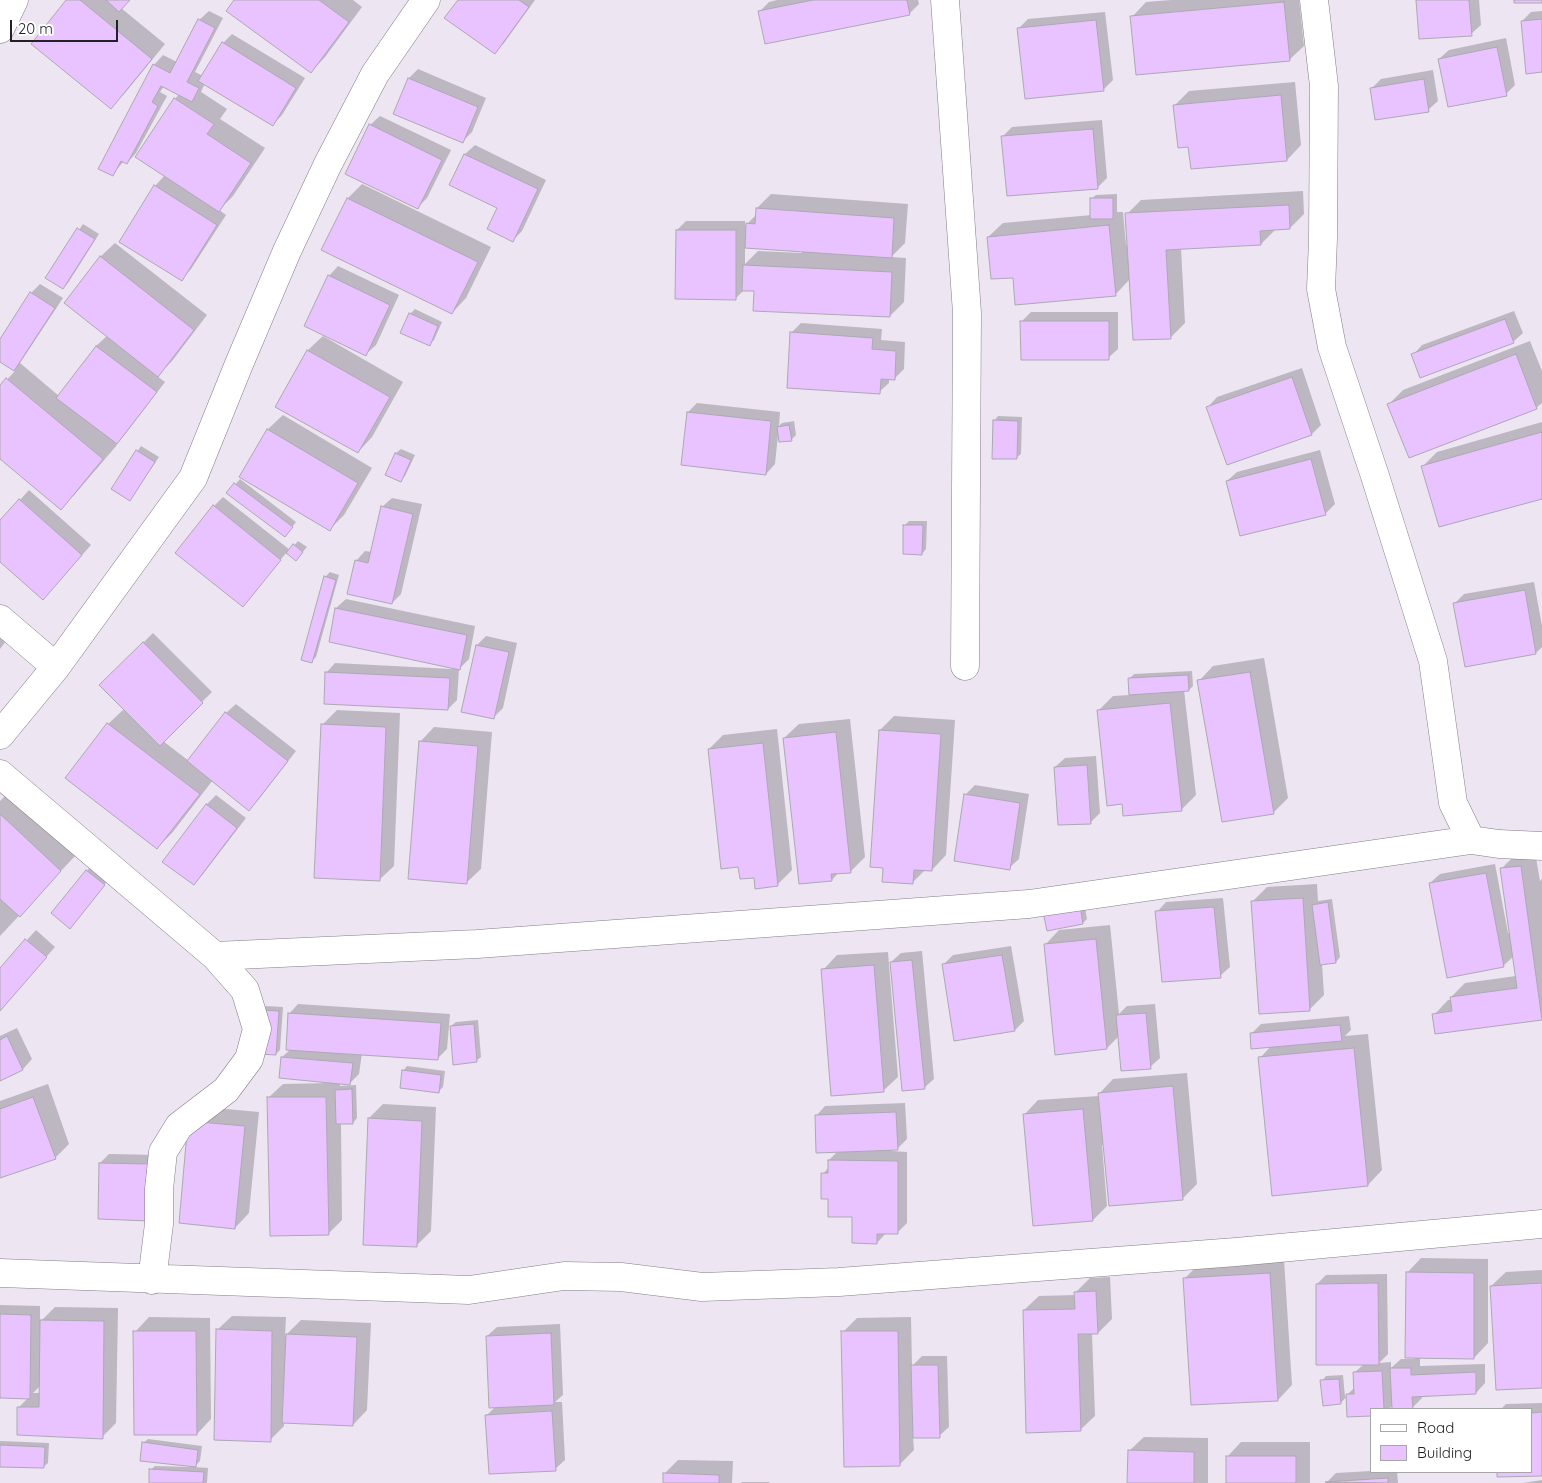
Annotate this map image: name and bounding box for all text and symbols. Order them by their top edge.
scale bar [12,10,120,42]
text: 20 m [18,19,53,38]
legend [1370,1408,1532,1473]
text: Road [1417,1418,1454,1437]
text: Building [1417,1443,1472,1462]

